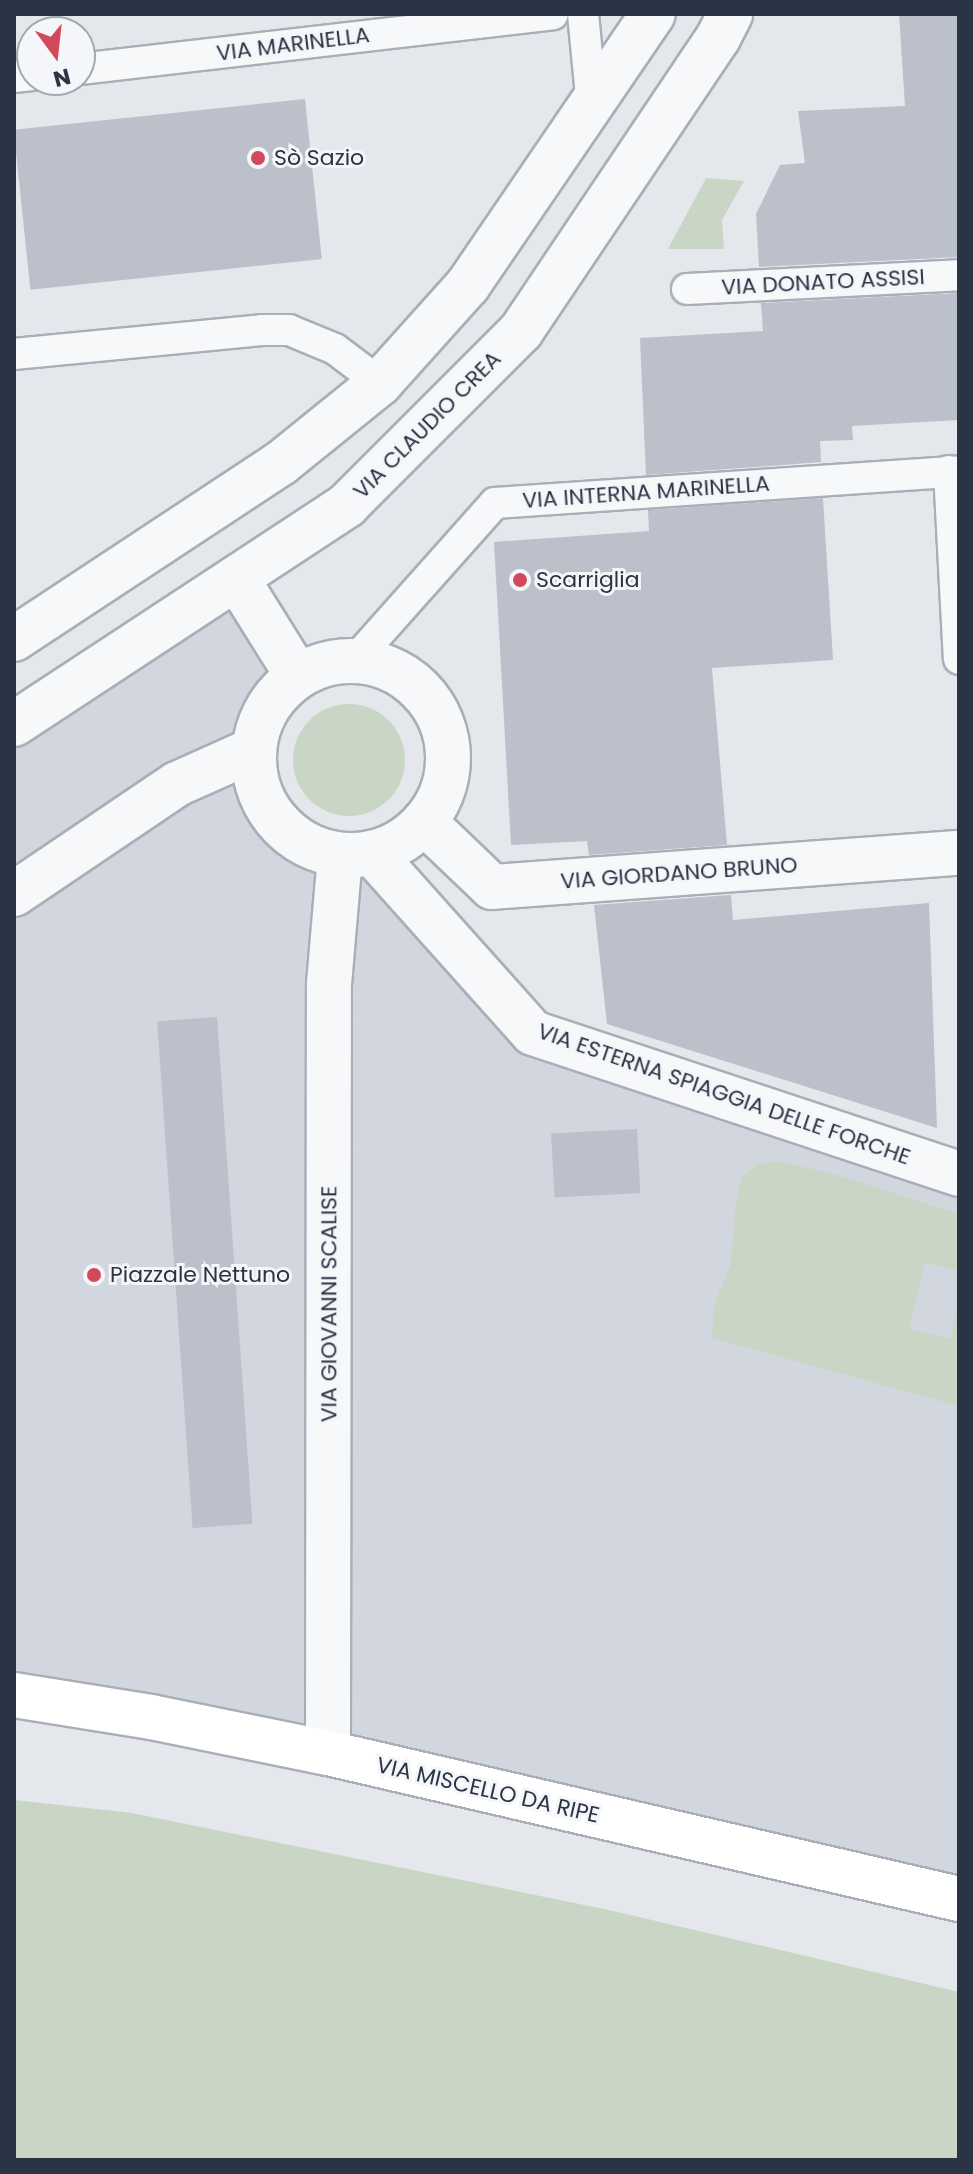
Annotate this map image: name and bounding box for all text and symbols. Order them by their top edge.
north arrow [16,16,96,96]
street label: VIA MARINELLA [215,22,371,66]
text: N [50,61,74,95]
place label: Sò Sazio [274,145,364,171]
marker: Sò Sazio [249,149,267,167]
street label: VIA DONATO ASSISI [721,263,925,301]
street label: VIA CLAUDIO CREA [348,346,506,504]
street label: VIA INTERNA MARINELLA [522,470,770,514]
place label: Scarriglia [536,567,640,593]
marker: Scarriglia [511,571,529,589]
street label: VIA GIORDANO BRUNO [560,852,798,894]
street label: VIA ESTERNA SPIAGGIA DELLE FORCHE [534,1018,914,1170]
street label: VIA GIOVANNI SCALISE [316,1186,342,1422]
place label: Piazzale Nettuno [110,1262,290,1288]
marker: Piazzale Nettuno [85,1266,103,1284]
street label: VIA MISCELLO DA RIPE [374,1752,602,1828]

